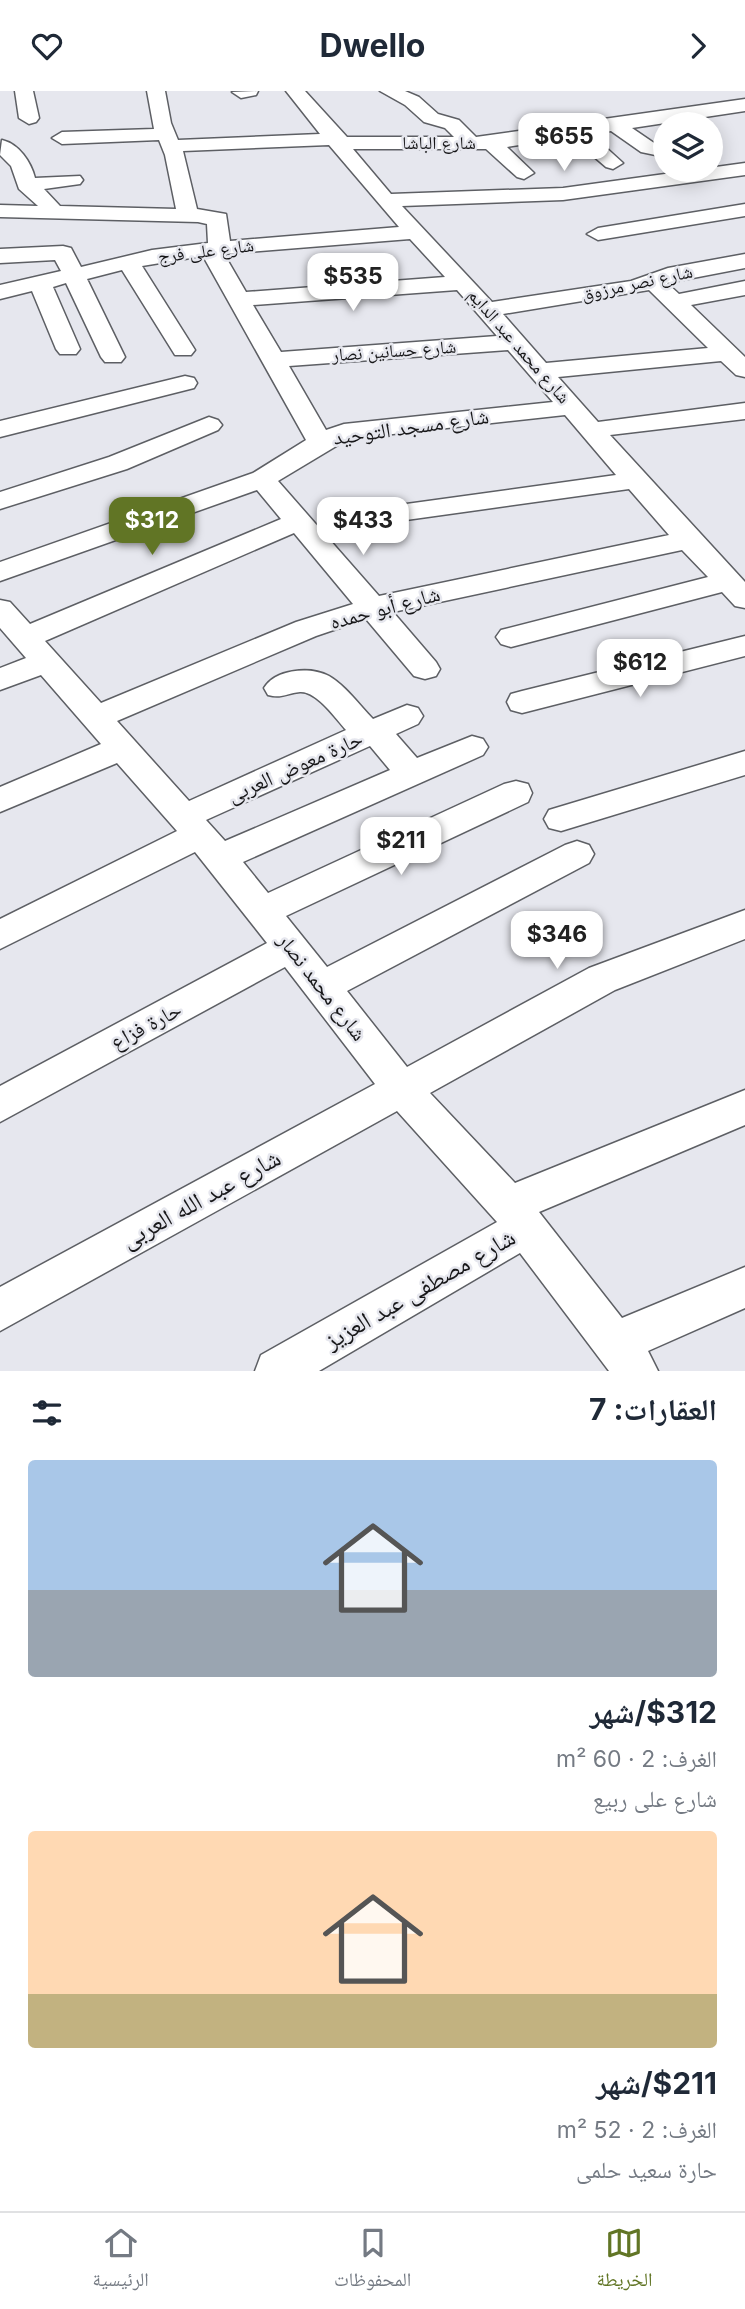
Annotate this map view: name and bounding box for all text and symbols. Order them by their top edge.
text: Dwello [320,26,425,65]
icon: heart [28,27,66,65]
icon: forward [679,27,717,65]
map controls [653,112,723,182]
button: layers [653,112,723,182]
pin: $655 [523,113,605,173]
text: $655 [534,122,594,150]
street label: شارع الباشا [402,132,476,154]
street label: شارع على فرج [157,234,255,269]
pin: $535 [312,253,394,313]
street label: شارع نصر مرزوق [579,260,695,306]
text: $535 [323,262,383,290]
street label: شارع محمد عبد الدايم [462,284,575,409]
street label: شارع حسانين نصار [330,336,457,366]
street label: شارع مسجد التوحيد [332,403,490,451]
pin: $312 [111,497,193,557]
pin: $433 [322,497,404,557]
text: $312 [125,506,179,534]
text: $433 [333,506,393,534]
street label: شارع أبو حمده [327,581,443,635]
pin: $612 [599,639,681,699]
text: $612 [613,648,667,676]
street label: حارة معوض العربى [223,726,367,808]
pin: $211 [360,817,442,877]
text: $211 [376,826,426,854]
pin: $346 [516,911,598,971]
text: $346 [527,920,587,948]
street label: شارع محمد نصار [271,927,372,1046]
street label: حارة فزاع [106,997,186,1055]
street label: شارع عبد الله العربى [116,1143,286,1255]
street label: شارع مصطفى عبد العزيز [318,1222,521,1356]
text: العقارات: 7 [589,1391,717,1427]
icon: filters [28,1394,66,1432]
icon: home [310,1505,436,1631]
text: $312/شهر [590,1694,717,1730]
text: الغرف: 2 · 60 m² [556,1745,717,1773]
text: شارع على ربيع [593,1785,717,1813]
icon: home [310,1876,436,2002]
text: $211/شهر [596,2065,717,2101]
text: الغرف: 2 · 52 m² [557,2116,717,2144]
text: حارة سعيد حلمى [576,2156,717,2184]
tab: الرئيسية [93,2224,149,2298]
tab: المحفوظات [334,2224,411,2298]
tab: الخريطة [597,2224,652,2298]

